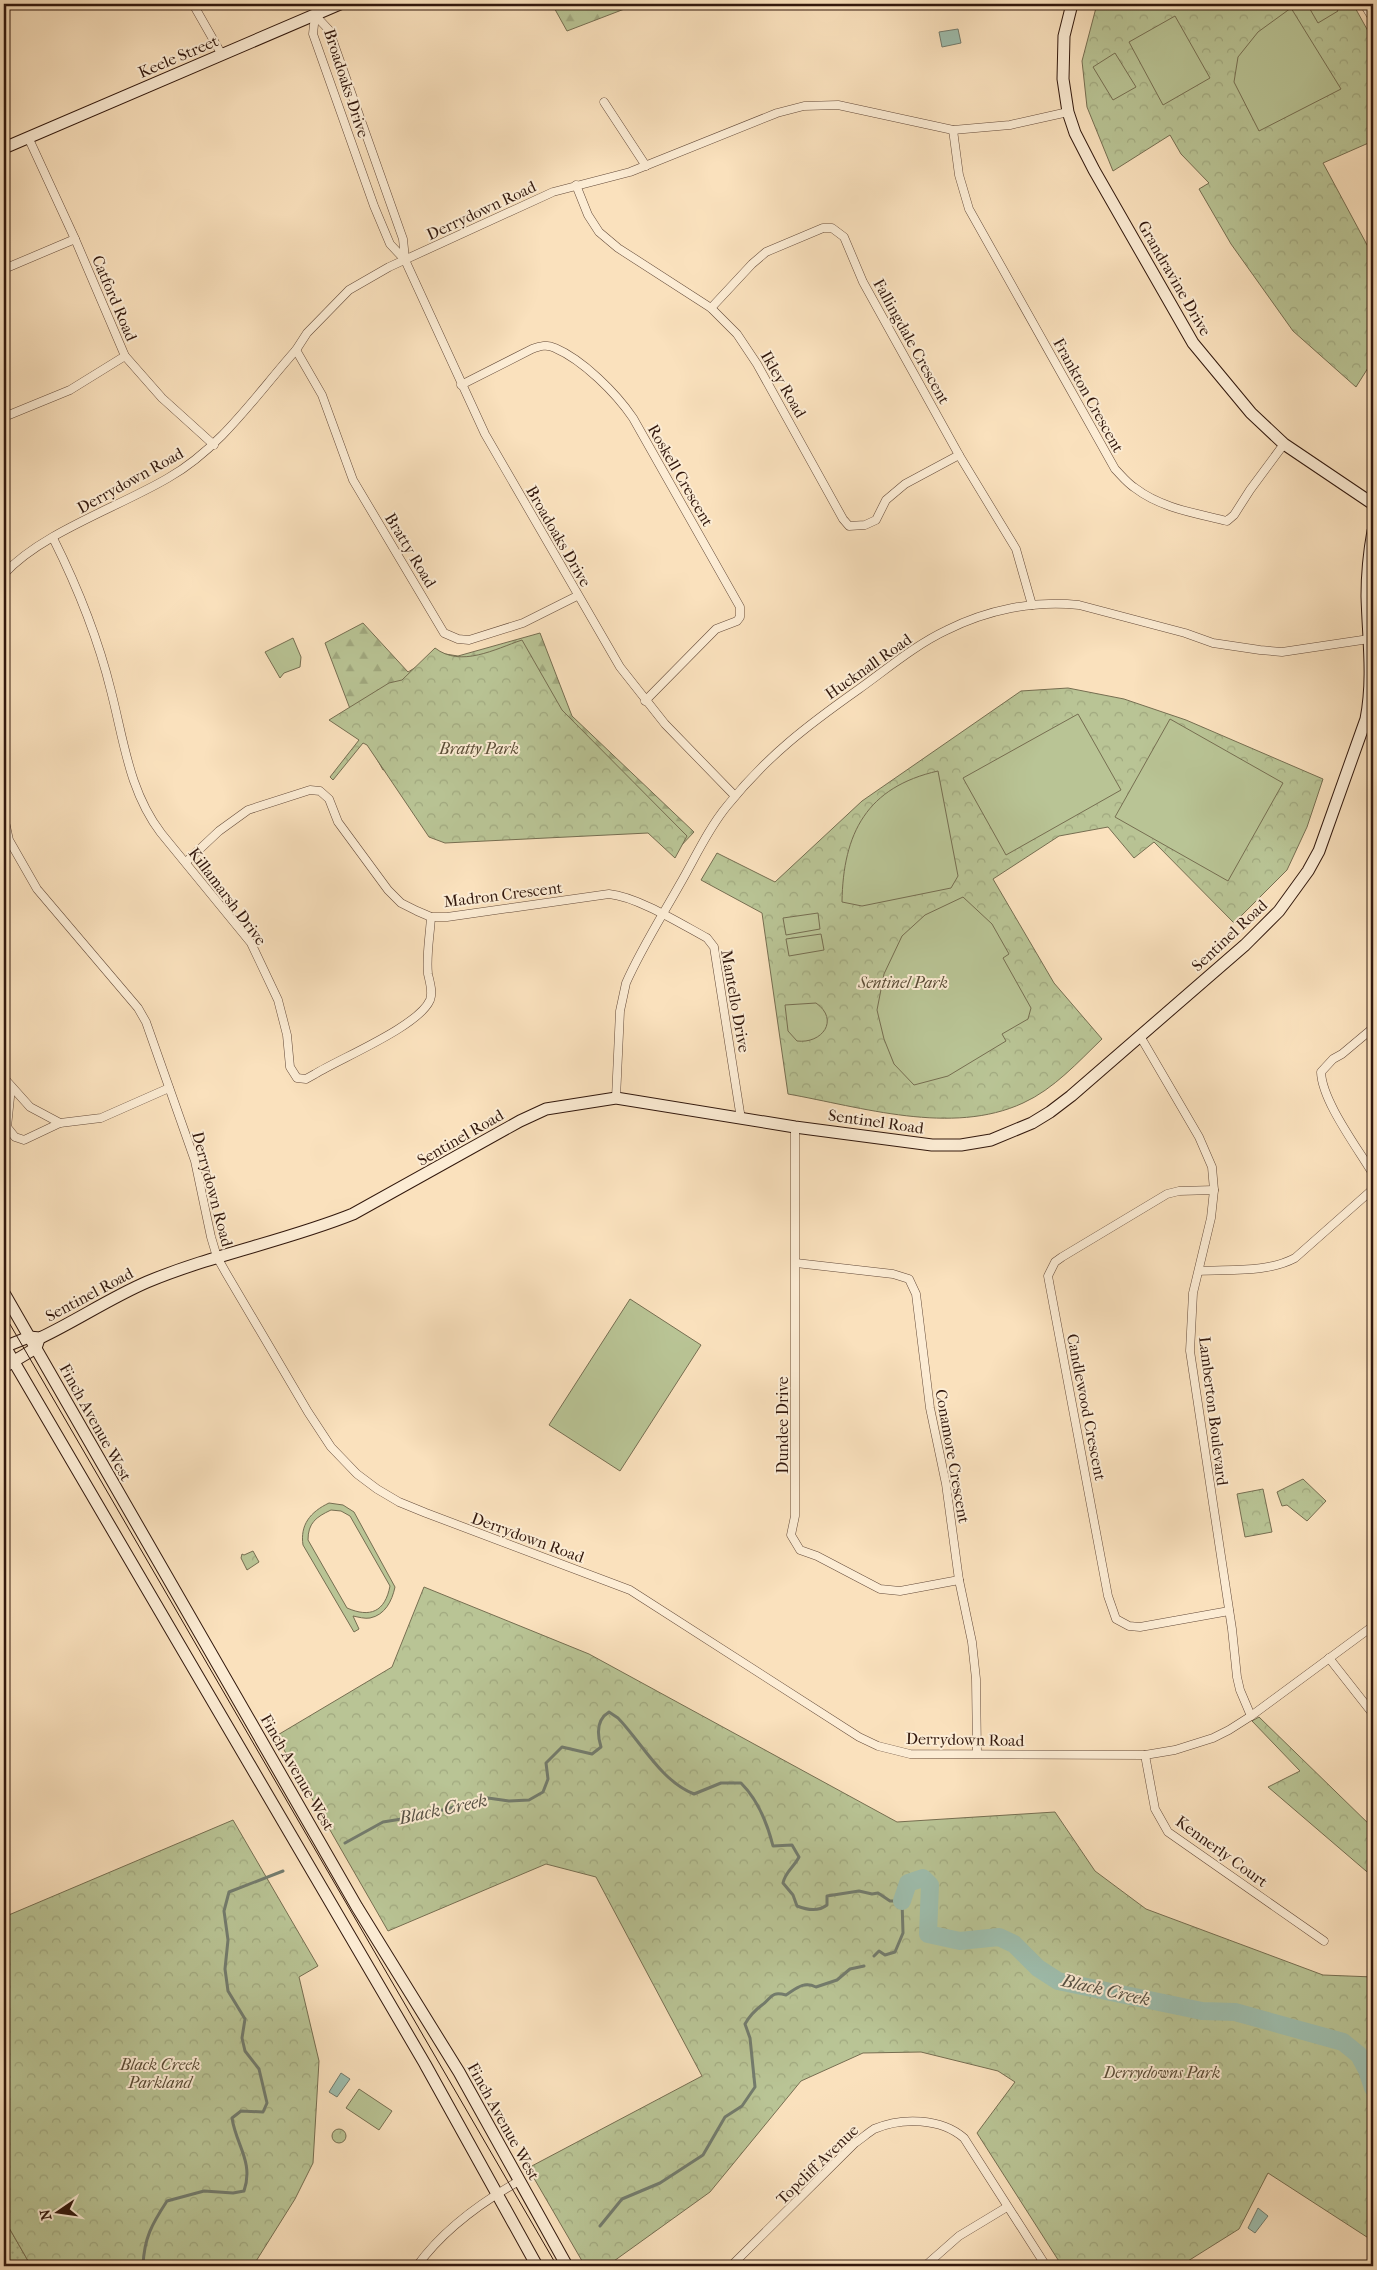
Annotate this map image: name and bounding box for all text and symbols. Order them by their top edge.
street label: Broadoaks Drive [320,26,373,140]
street label: Keele Street [135,31,221,82]
street label: Derrydown Road [424,177,539,244]
street label: Grandravine Drive [1134,217,1215,339]
street label: Catford Road [88,252,141,344]
street label: Fallingdale Crescent [869,275,954,407]
street label: Frankton Crescent [1049,335,1128,456]
street label: Ikley Road [757,347,810,421]
street label: Roskell Crescent [644,421,718,530]
street label: Derrydown Road [74,443,187,517]
street label: Broadoaks Drive [522,482,595,590]
street label: Bratty Road [381,510,440,591]
street label: Hucknall Road [821,629,915,703]
park label: Bratty Park [438,739,519,758]
street label: Killamarsh Drive [185,844,271,949]
street label: Madron Crescent [443,878,564,911]
street label: Sentinel Road [1188,895,1271,975]
street label: Mantello Drive [717,948,754,1054]
park label: Sentinel Park [857,973,948,992]
street label: Sentinel Road [414,1105,507,1170]
street label: Sentinel Road [827,1105,925,1138]
street label: Derrydown Road [188,1129,237,1249]
street label: Sentinel Road [42,1263,136,1325]
street label: Candlewood Crescent [1063,1332,1110,1482]
street label: Lamberton Boulevard [1195,1335,1232,1487]
street label: Finch Avenue West [55,1360,136,1484]
street label: Dundee Drive [773,1376,792,1474]
street label: Conamore Crescent [931,1388,974,1525]
street label: Derrydown Road [469,1508,587,1567]
street label: Finch Avenue West [257,1711,339,1834]
street label: Derrydown Road [906,1729,1025,1750]
water label: Black Creek [396,1790,489,1829]
street label: Kennerly Court [1172,1812,1272,1891]
water label: Black Creek [1059,1970,1152,2011]
park label: Black Creek Parkland [119,2055,200,2092]
street label: Finch Avenue West [463,2059,544,2183]
park label: Derrydowns Park [1103,2063,1220,2082]
street label: Topcliff Avenue [772,2120,862,2208]
north arrow [32,2188,82,2238]
text: N [36,2207,55,2222]

